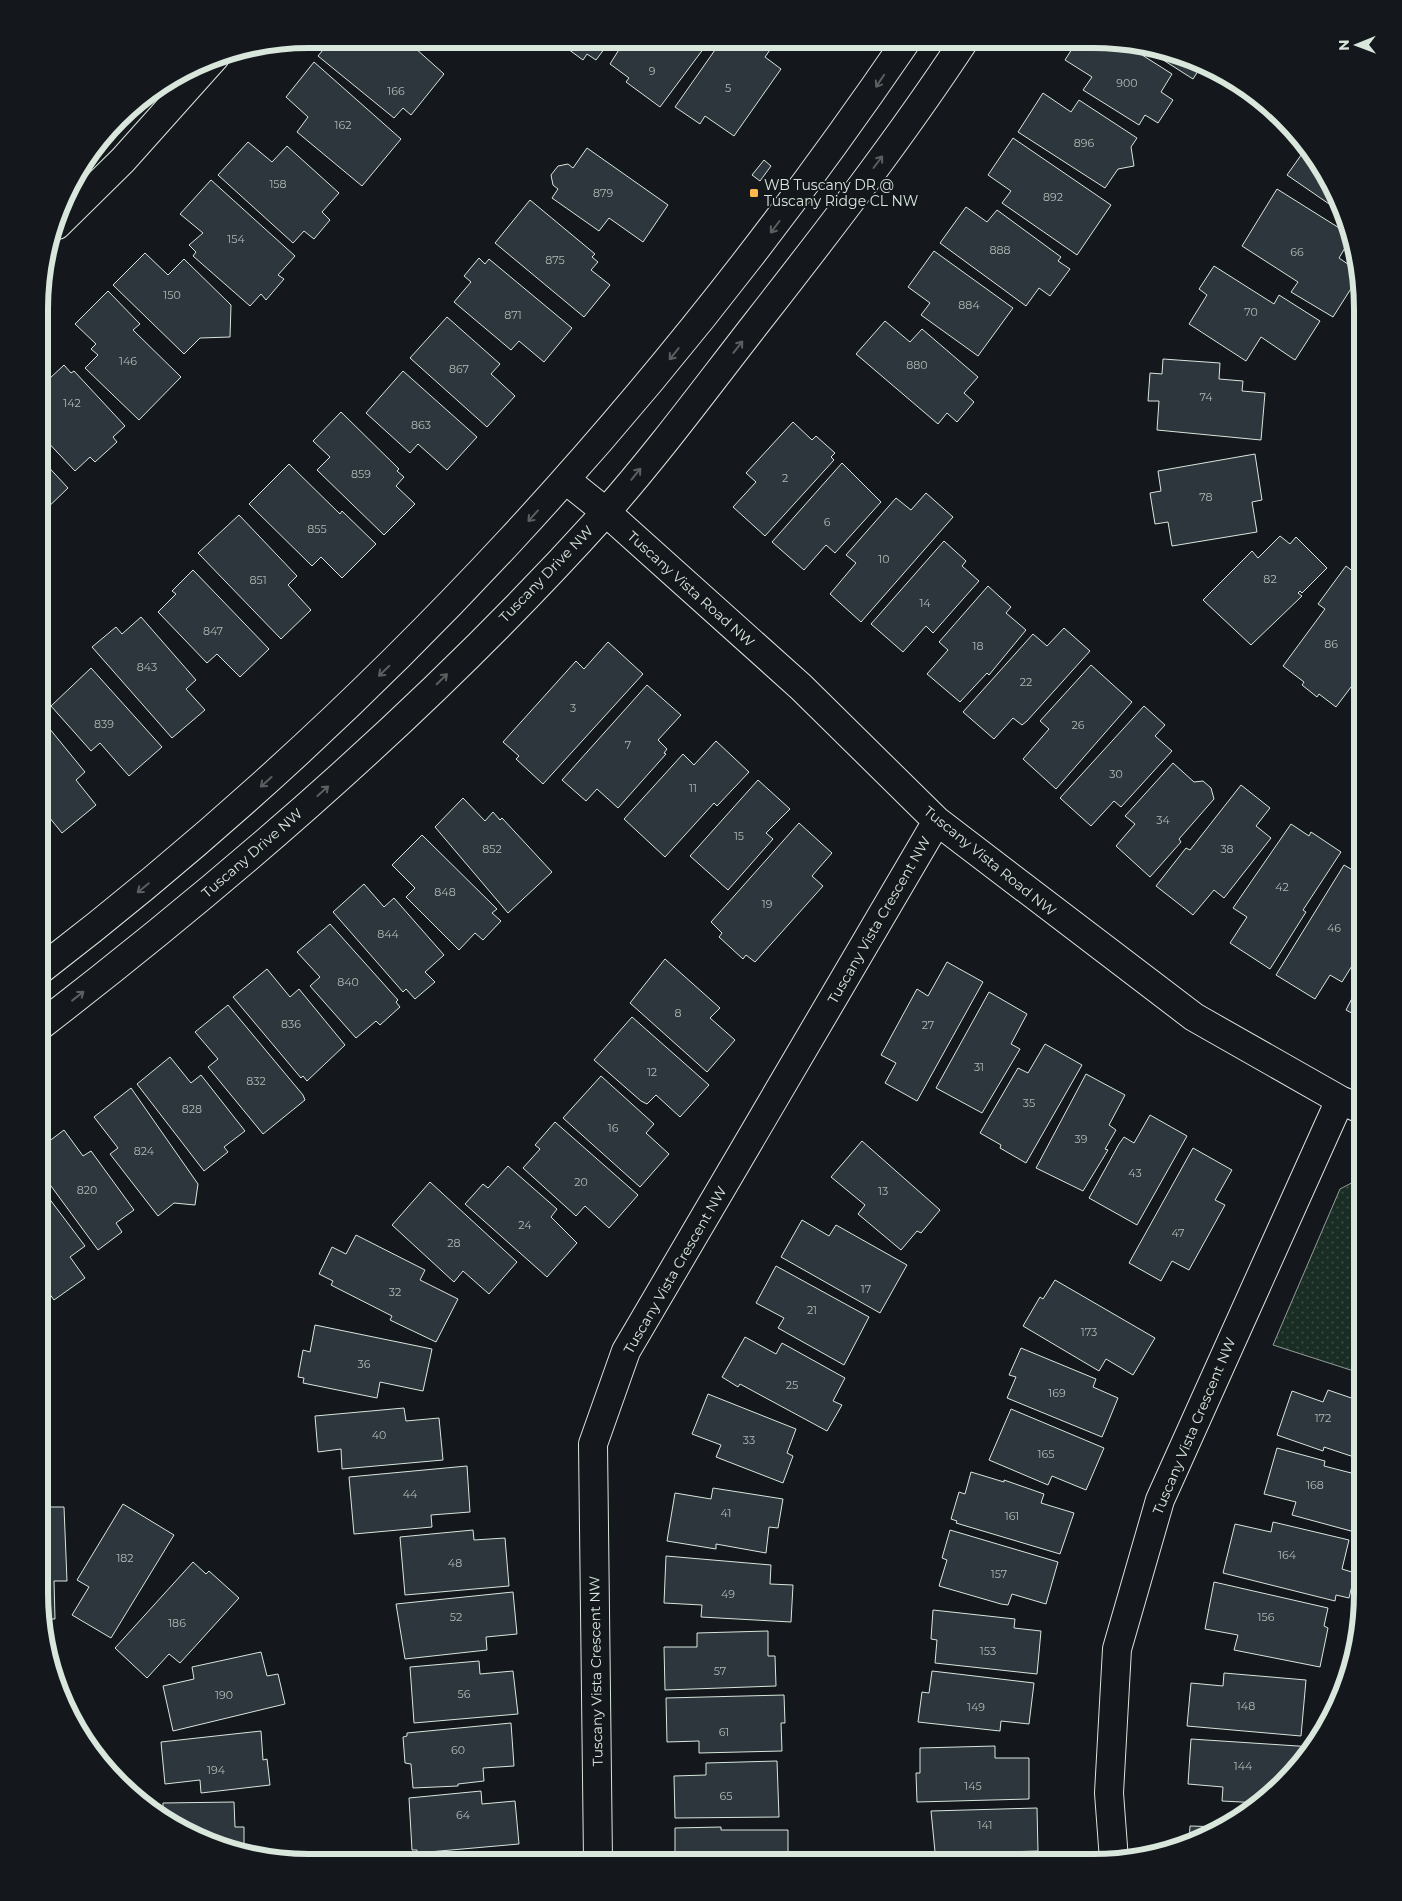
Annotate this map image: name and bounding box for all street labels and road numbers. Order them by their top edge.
street label: Tuscany Drive NW [495,521,597,626]
street label: Tuscany Vista Road NW [624,527,759,651]
street label: Tuscany Vista Road NW [920,802,1060,920]
street label: Tuscany Drive NW [198,804,306,902]
street label: Tuscany Vista Crescent NW [824,833,935,1007]
street label: Tuscany Vista Crescent NW [620,1183,731,1357]
street label: Tuscany Vista Crescent NW [1148,1334,1240,1517]
street label: Tuscany Vista Crescent NW [585,1575,607,1766]

